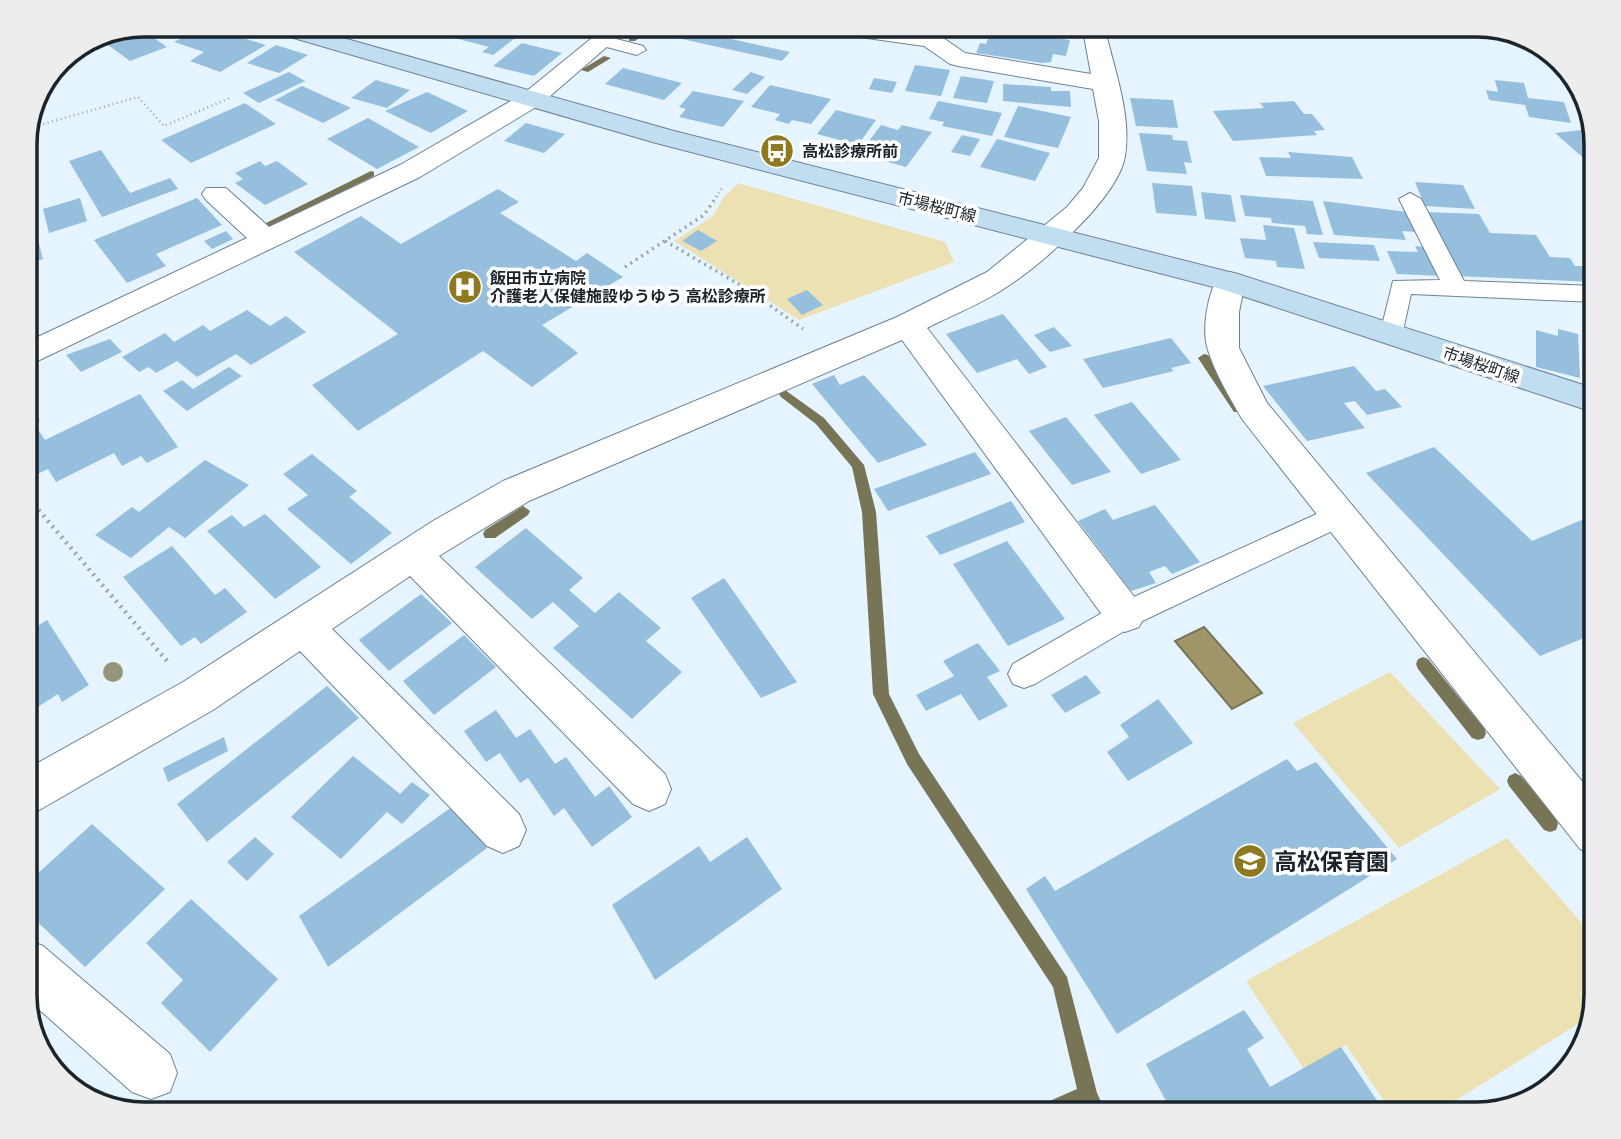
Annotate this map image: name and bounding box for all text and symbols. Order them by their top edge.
bus stop icon: 高松診療所前 [758,132,796,170]
place label: 高松診療所前 [802,142,898,161]
street label: 市場桜町線 [896,188,978,226]
hospital icon: 飯田市立病院 介護老人保健施設ゆうゆう 高松診療所 [446,268,484,306]
place label: 飯田市立病院 介護老人保健施設ゆうゆう 高松診療所 [489,269,766,306]
street label: 市場桜町線 [1440,343,1522,387]
school or university icon: 高松保育園 [1231,842,1269,880]
place label: 高松保育園 [1274,848,1389,875]

